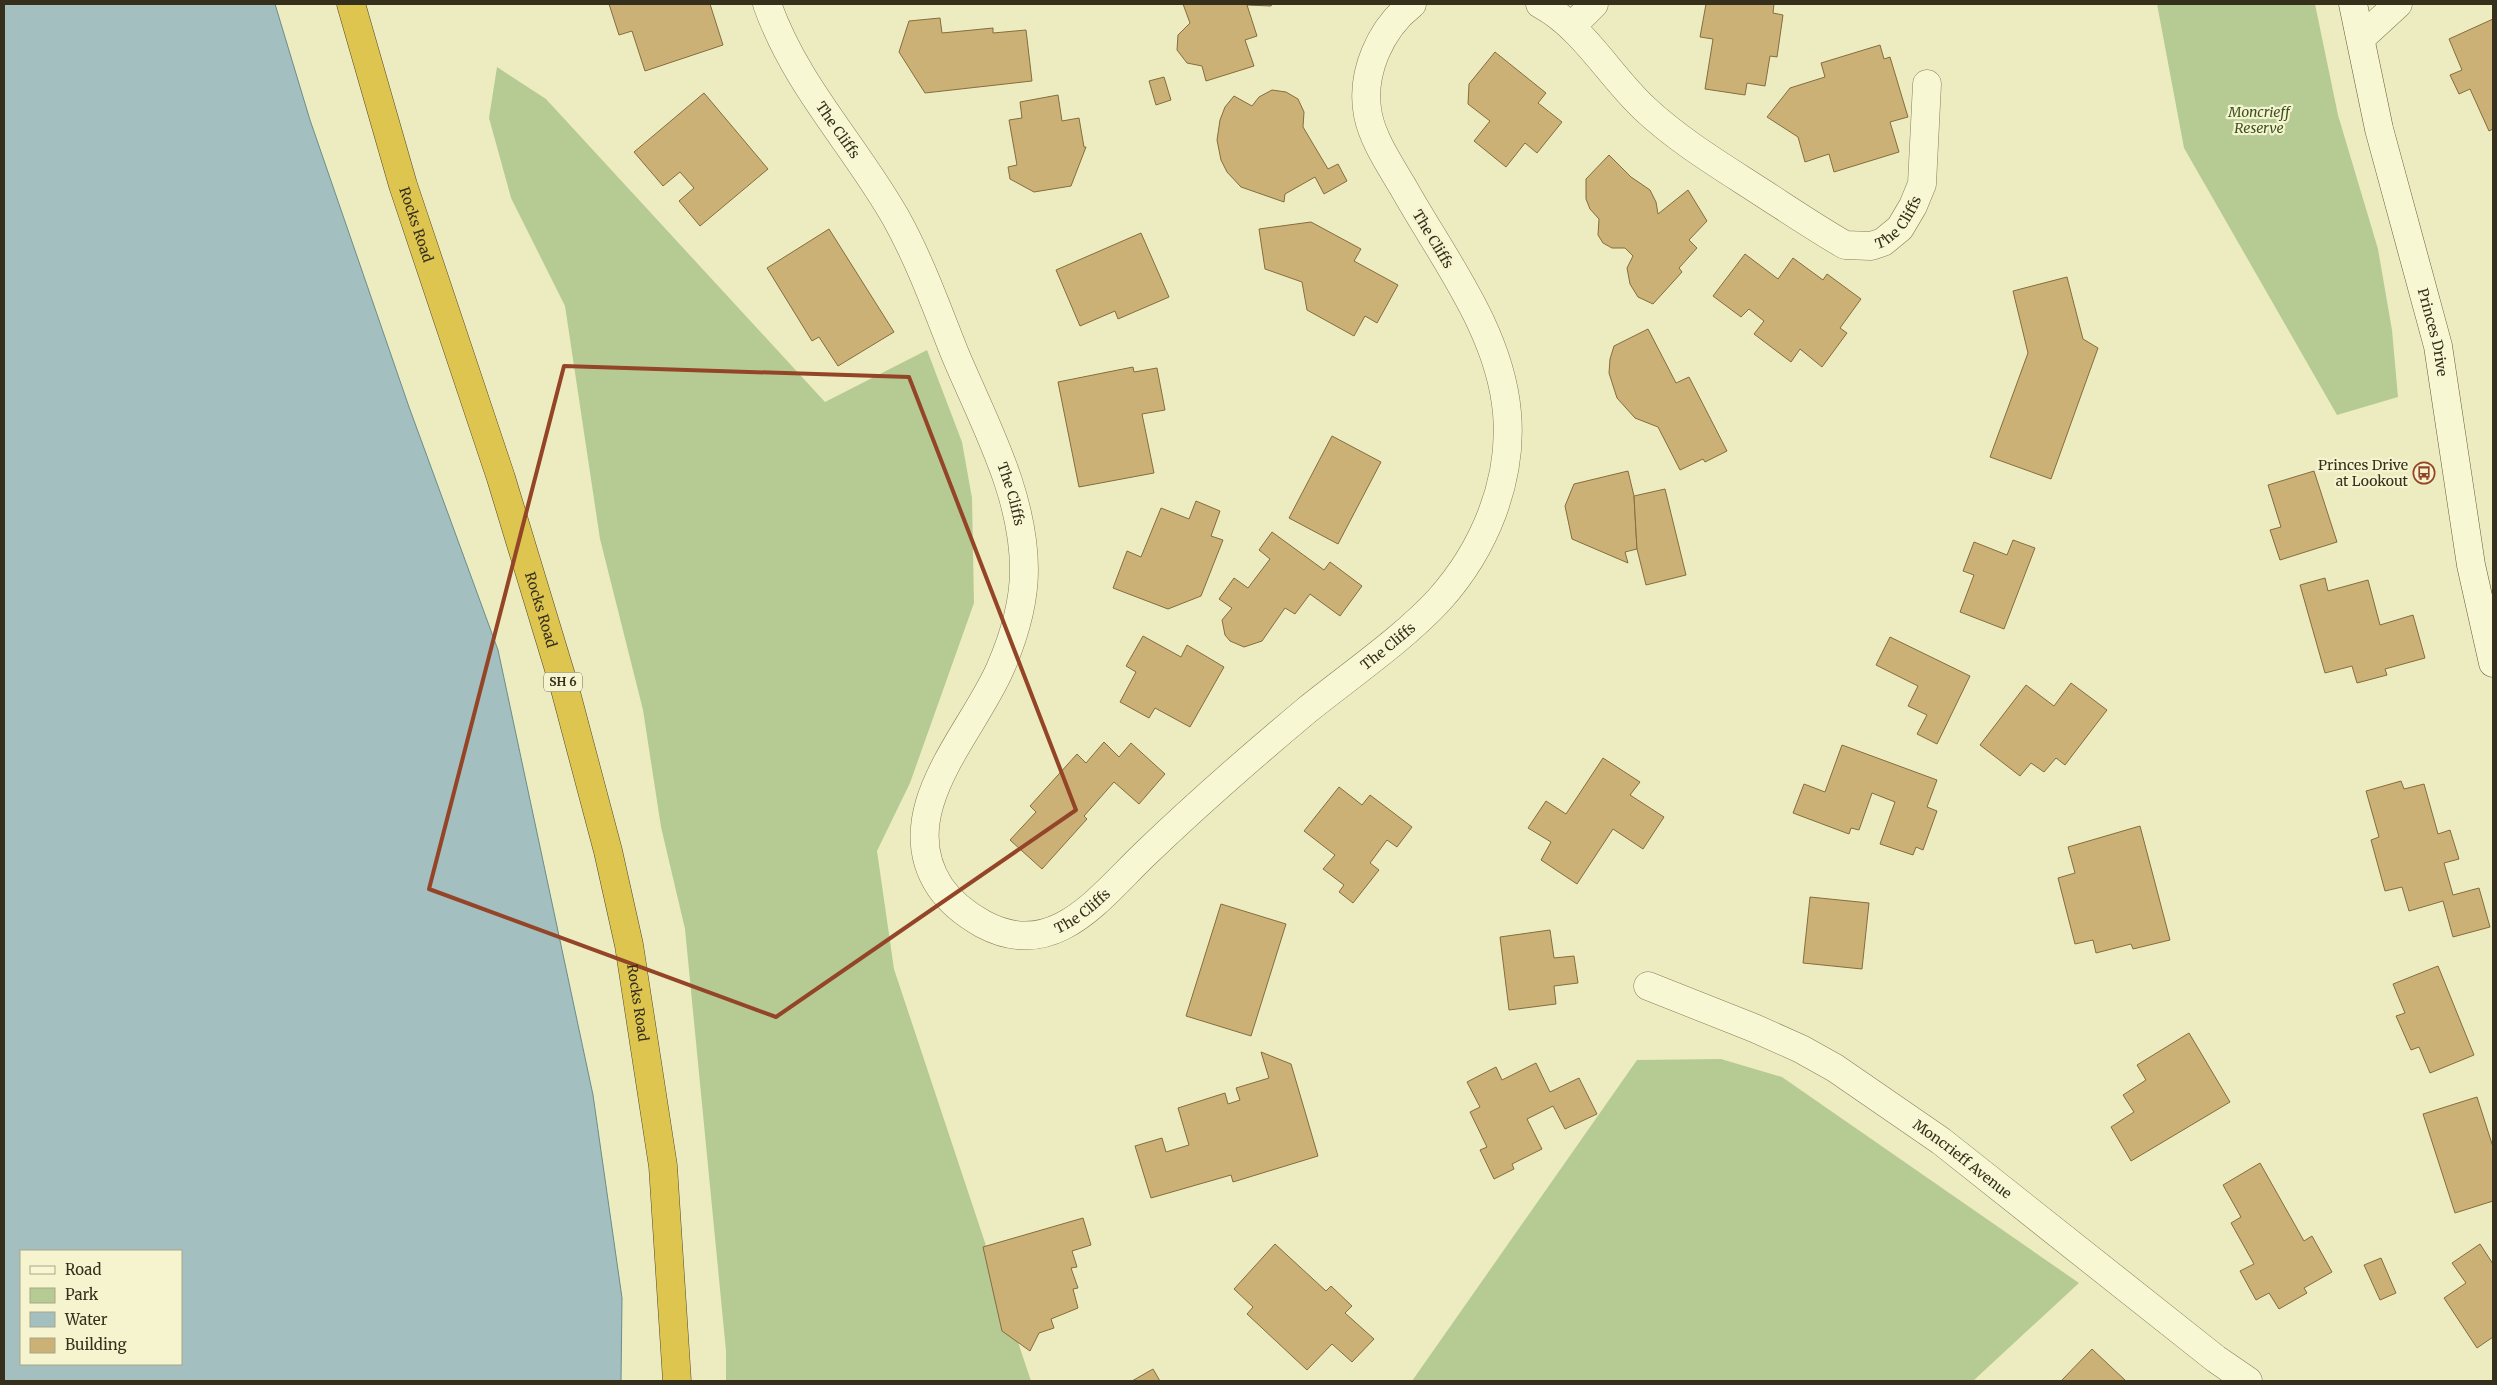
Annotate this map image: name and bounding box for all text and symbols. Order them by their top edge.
street label: The Cliffs [812,98,864,162]
park label: Moncrieff Reserve [2227,103,2292,137]
street label: Rocks Road [395,185,437,265]
street label: The Cliffs [1873,193,1925,253]
street label: The Cliffs [1409,206,1458,272]
street label: Princes Drive [2414,286,2451,377]
place label: Princes Drive at Lookout [2318,456,2409,490]
street label: The Cliffs [993,460,1029,527]
bus stop icon: Princes Drive at Lookout [2412,461,2436,485]
street label: Rocks Road [521,570,561,650]
street label: The Cliffs [1357,619,1419,674]
road number: SH 6 [544,672,582,692]
street label: The Cliffs [1052,885,1114,938]
street label: Rocks Road [623,963,653,1043]
street label: Moncrieff Avenue [1910,1115,2015,1203]
legend [20,1250,182,1365]
text: Road [65,1260,101,1279]
text: Park [65,1285,99,1304]
text: Water [64,1310,108,1329]
text: Building [65,1335,127,1354]

